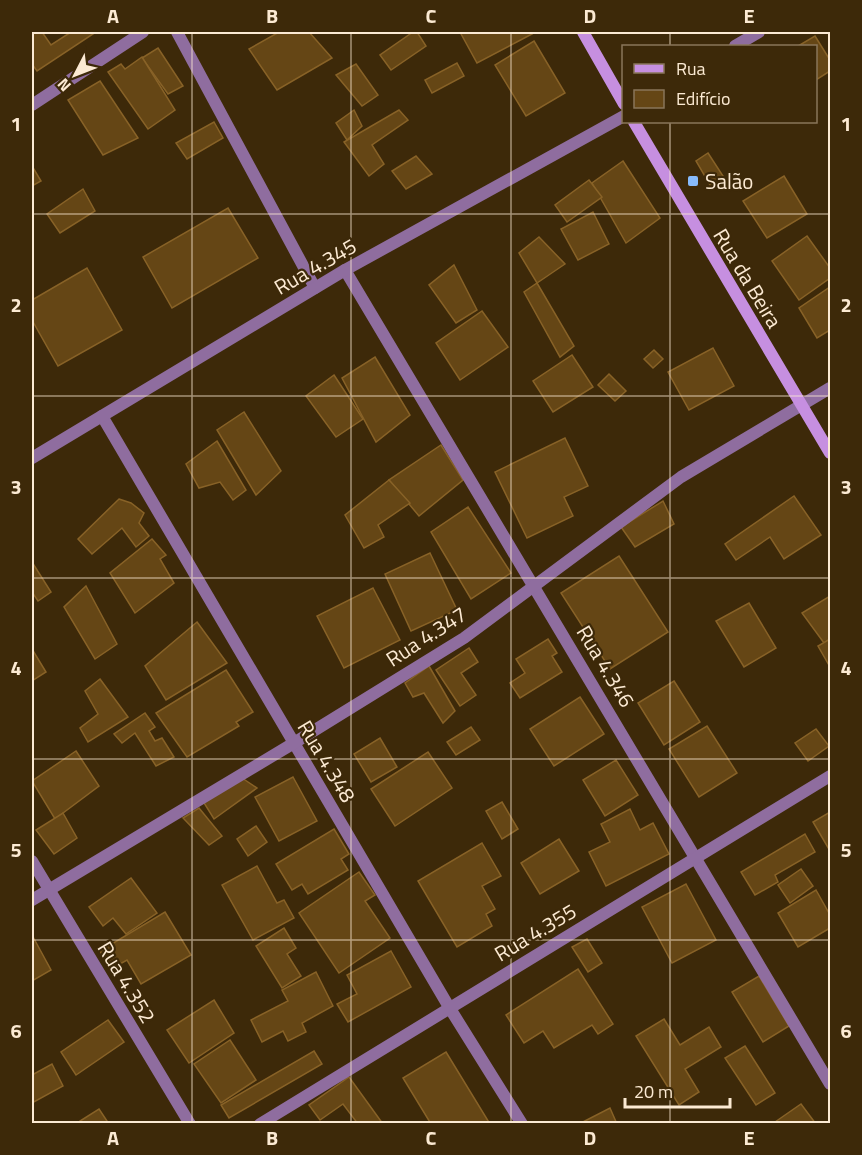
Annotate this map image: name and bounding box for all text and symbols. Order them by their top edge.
text: A [107,0,119,31]
text: B [266,0,278,31]
text: C [426,0,437,31]
text: D [584,0,596,31]
text: E [743,0,755,31]
north arrow [45,45,105,105]
legend [622,45,817,123]
text: Rua [676,55,706,82]
text: N [51,73,76,97]
text: Edifício [676,85,730,112]
text: 1 [10,108,22,139]
text: 1 [840,108,852,139]
place label: Salão [705,165,753,197]
marker: Salão [686,174,700,188]
street label: Rua da Beira [706,222,791,334]
street label: Rua 4.345 [268,229,362,303]
text: 2 [10,289,22,320]
text: 2 [840,289,852,320]
text: 3 [10,471,22,502]
text: 3 [840,471,852,502]
street label: Rua 4.347 [379,598,473,674]
street label: Rua 4.346 [569,619,643,713]
text: 4 [10,652,22,683]
text: 4 [840,652,852,683]
street label: Rua 4.348 [290,714,364,808]
text: 5 [10,834,22,865]
text: 5 [840,834,852,865]
street label: Rua 4.355 [488,895,582,969]
street label: Rua 4.352 [90,935,164,1029]
text: 6 [10,1015,22,1046]
text: 6 [840,1015,852,1046]
scale bar [625,1071,730,1109]
text: 20 m [634,1078,673,1105]
text: A [107,1122,119,1153]
text: B [266,1122,278,1153]
text: C [426,1122,437,1153]
text: D [584,1122,596,1153]
text: E [743,1122,755,1153]

